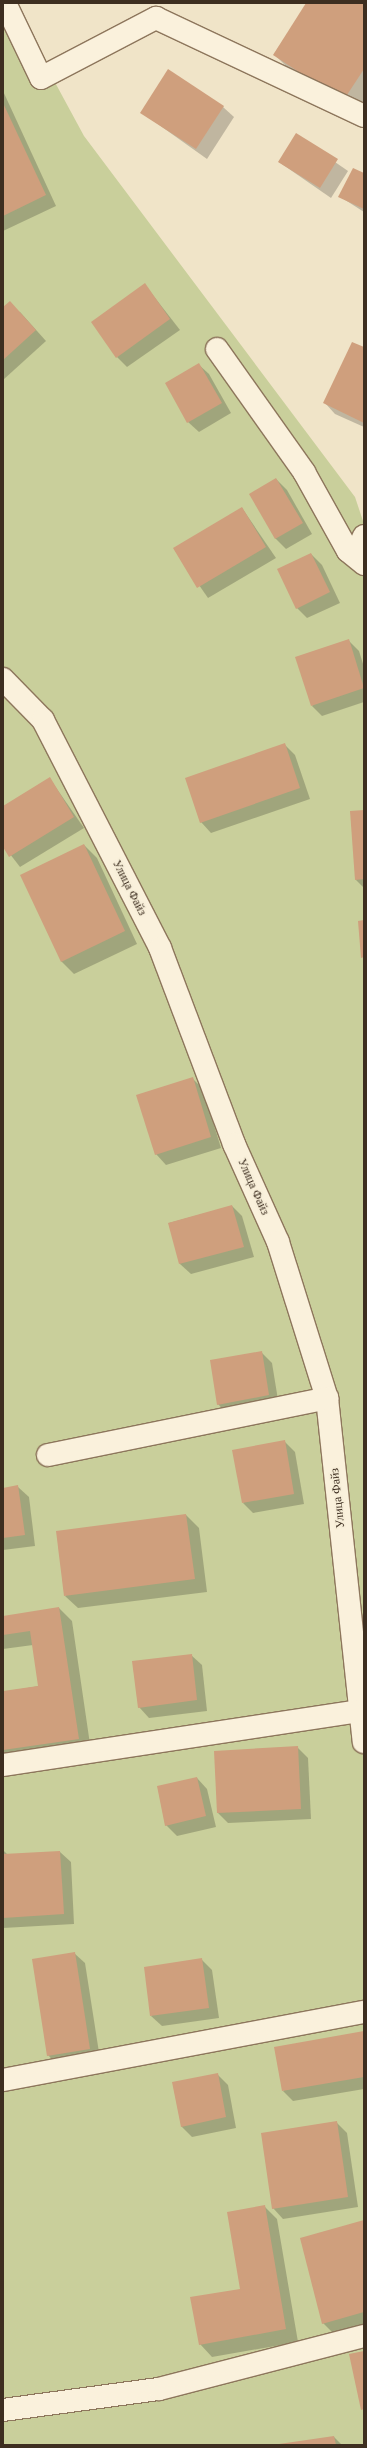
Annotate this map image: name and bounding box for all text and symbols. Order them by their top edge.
street label: Улица Файз [109,858,149,918]
street label: Улица Файз [234,1157,272,1217]
street label: Улица Файз [328,1467,348,1529]

